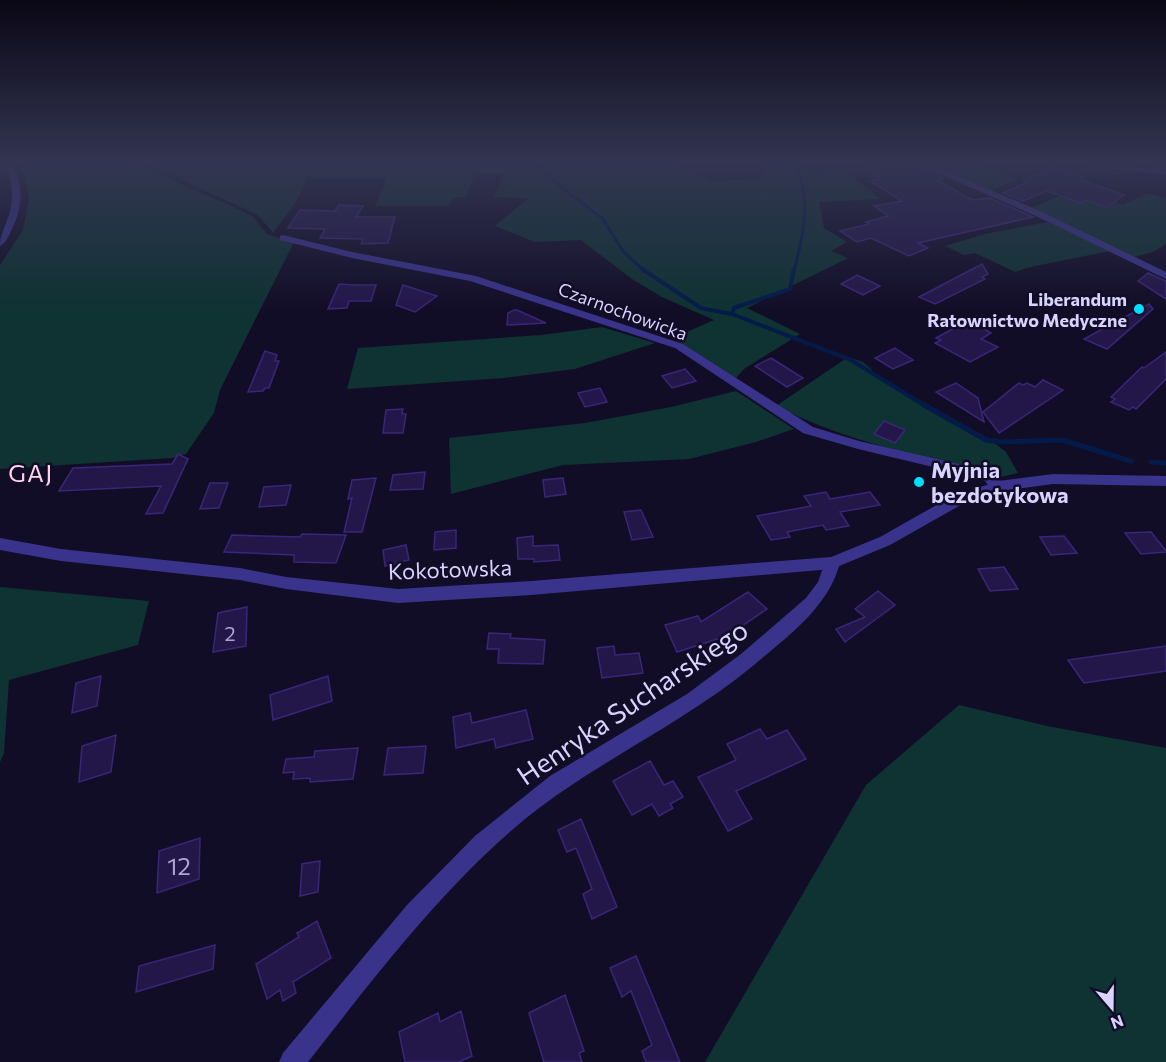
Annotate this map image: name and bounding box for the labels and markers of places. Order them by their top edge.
place label: Liberandum Ratownictwo Medyczne [927,288,1127,331]
marker: Liberandum Ratownictwo Medyczne [1132,302,1146,316]
place label: Myjnia bezdotykowa [931,456,1069,508]
marker: Myjnia bezdotykowa [912,475,926,489]

